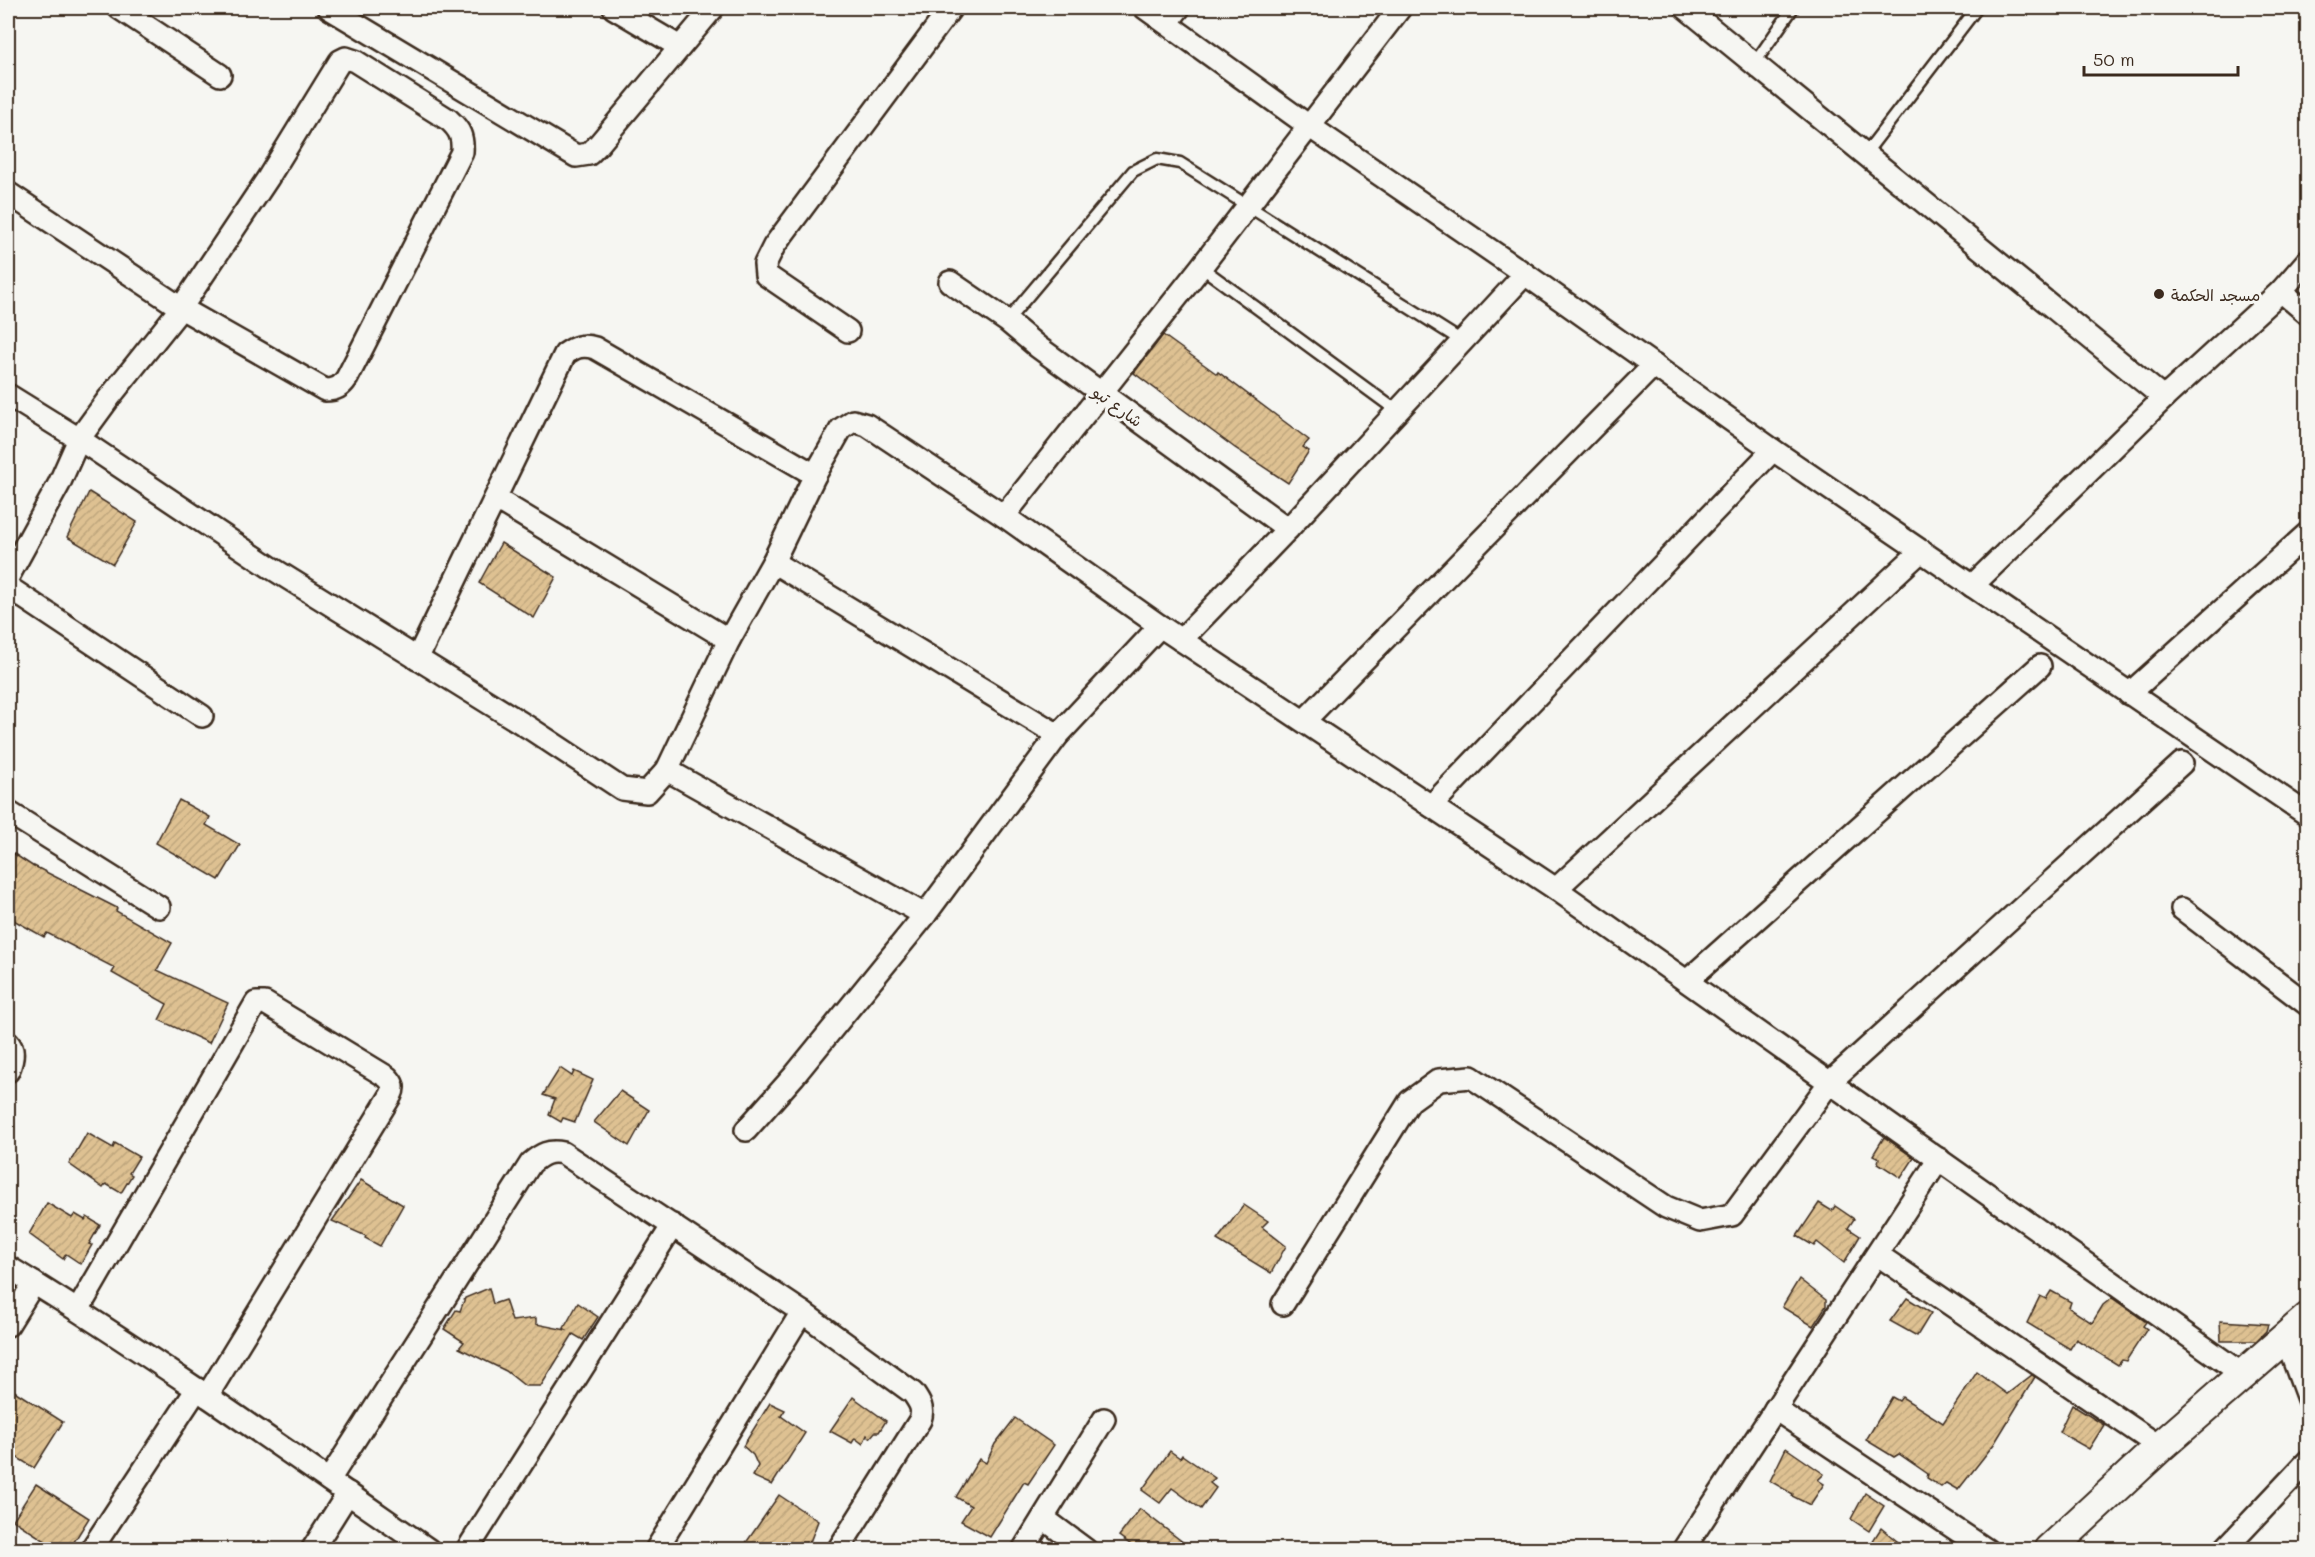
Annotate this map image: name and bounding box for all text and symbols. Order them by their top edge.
scale bar [2084,39,2238,77]
text: 50 m [2093,47,2135,71]
place label: مسجد الحكمة [2171,284,2260,305]
marker: مسجد الحكمة [2152,287,2166,301]
street label: شارع تبو [1086,380,1147,433]

